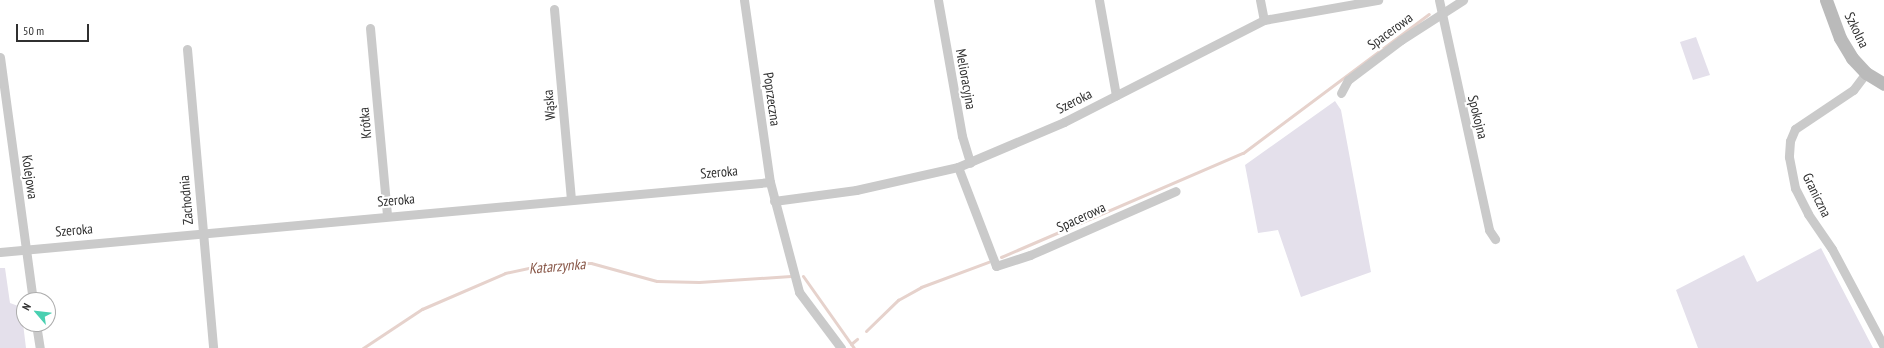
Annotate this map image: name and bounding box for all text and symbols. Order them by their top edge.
street label: Spacerowa [1364,9,1416,53]
street label: Szkolna [1841,10,1873,50]
scale bar [18,16,91,42]
text: 50 m [23,23,44,38]
street label: Melioracyjna [952,47,980,111]
street label: Poprzeczna [760,71,784,127]
street label: Szeroka [1053,85,1095,117]
street label: Wąska [539,89,559,121]
street label: Spokojna [1464,94,1492,140]
street label: Krótka [355,107,375,139]
street label: Kolejowa [19,154,41,200]
street label: Szeroka [700,162,738,182]
street label: Graniczna [1799,170,1835,220]
street label: Zachodnia [175,175,197,225]
street label: Szeroka [377,190,415,210]
street label: Spacerowa [1054,198,1108,236]
street label: Szeroka [55,220,93,240]
water label: Katarzynka [528,255,586,277]
north arrow [16,292,56,332]
text: N [19,301,34,313]

